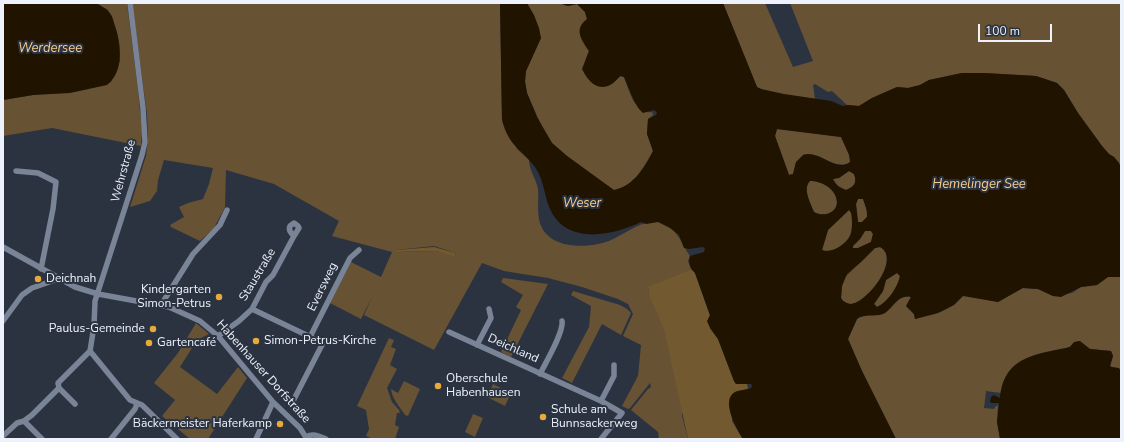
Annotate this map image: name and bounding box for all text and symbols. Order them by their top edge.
scale bar [980,16,1054,42]
text: 100 m [985,23,1020,39]
water label: Werdersee [18,41,82,57]
street label: Wehrstraße [109,138,139,204]
water label: Hemelinger See [932,177,1026,193]
water label: Weser [563,196,601,212]
street label: Staustraße [237,246,279,304]
street label: Eversweg [305,260,341,314]
place label: Deichnah [46,272,96,286]
marker: Deichnah [33,274,43,284]
place label: Kindergarten Simon-Petrus [137,283,211,311]
marker: Kindergarten Simon-Petrus [214,292,224,302]
street label: Habenhauser Dorfstraße [213,318,313,426]
place label: Paulus-Gemeinde [49,322,145,336]
marker: Paulus-Gemeinde [148,324,158,334]
street label: Deichland [485,331,541,367]
place label: Simon-Petrus-Kirche [264,334,376,348]
place label: Gartencafé [157,336,216,350]
marker: Simon-Petrus-Kirche [251,336,261,346]
marker: Gartencafé [144,338,154,348]
place label: Oberschule Habenhausen [446,372,521,400]
marker: Oberschule Habenhausen [433,381,443,391]
place label: Schule am Bunnsackerweg [551,403,637,431]
marker: Schule am Bunnsackerweg [538,412,548,422]
place label: Bäckermeister Haferkamp [133,417,272,431]
marker: Bäckermeister Haferkamp [275,419,285,429]

